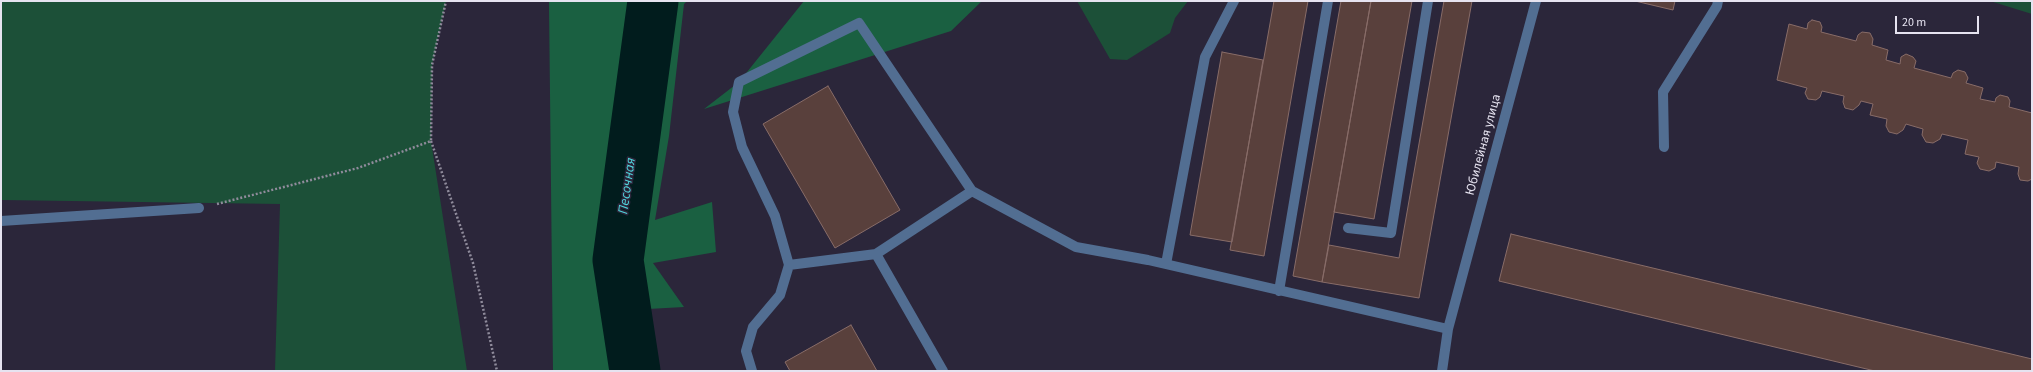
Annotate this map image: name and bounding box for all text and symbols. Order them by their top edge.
scale bar [1897,8,1981,34]
text: 20 m [1902,14,1926,31]
street label: Юбилейная улица [1463,93,1505,197]
water label: Песочная [616,157,640,215]

